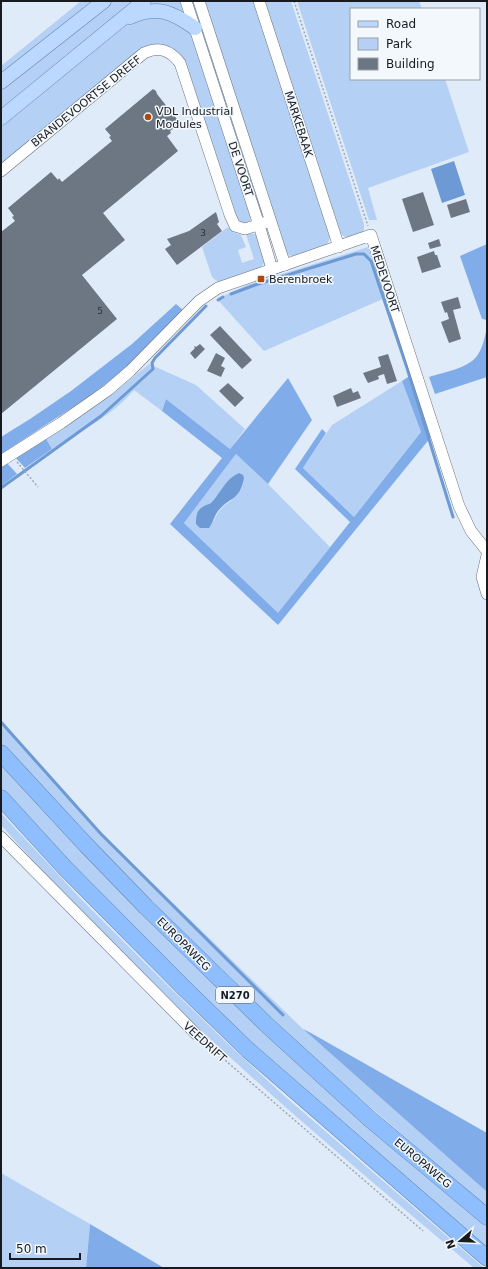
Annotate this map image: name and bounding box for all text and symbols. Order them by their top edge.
legend [350,8,480,80]
text: Road [386,17,416,31]
text: Park [386,37,412,51]
street label: BRANDEVOORTSE DREEF [29,53,144,150]
text: Building [386,57,435,71]
street label: MARKEBAAK [282,89,316,160]
place label: VDL Industrial Modules [156,105,233,131]
marker: VDL Industrial Modules [143,112,153,122]
street label: DE VOORT [226,140,256,199]
house number: 3 [200,228,206,238]
street label: MEDEVOORT [368,244,402,315]
place label: Berenbroek [269,273,333,286]
marker: Berenbroek [256,274,266,284]
house number: 5 [97,306,103,316]
street label: EUROPAWEG [154,915,213,974]
road number: N270 [216,987,254,1003]
street label: VEEDRIFT [180,1020,229,1065]
street label: EUROPAWEG [391,1136,454,1191]
north arrow [440,1221,480,1261]
scale bar [10,1235,80,1261]
text: N [443,1238,459,1251]
text: 50 m [16,1242,47,1256]

